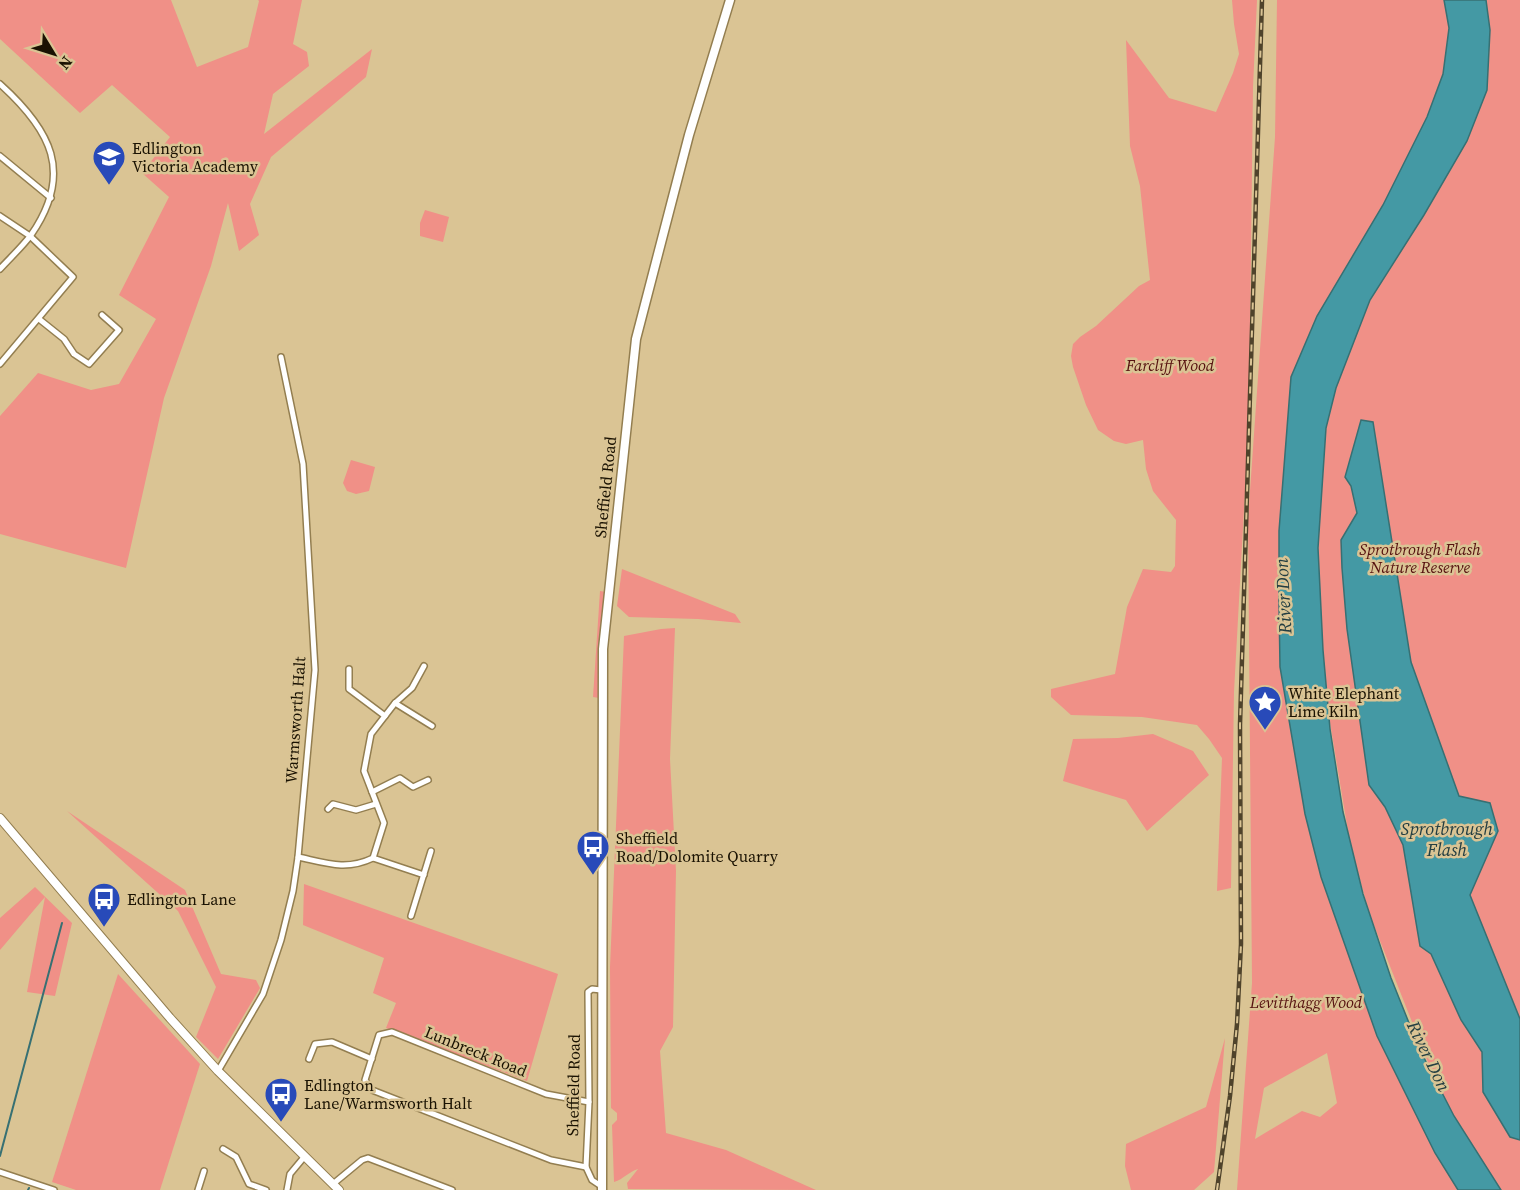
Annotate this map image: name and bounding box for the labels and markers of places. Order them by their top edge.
place label: Edlington Victoria Academy [132,137,259,177]
school or university icon: Edlington Victoria Academy [91,139,127,186]
place label: White Elephant Lime Kiln [1288,682,1400,722]
place icon: White Elephant Lime Kiln [1247,684,1283,731]
place label: Sheffield Road/Dolomite Quarry [616,827,779,867]
bus stop icon: Sheffield Road/Dolomite Quarry [575,829,611,876]
bus stop icon: Edlington Lane [86,881,122,928]
place label: Edlington Lane [127,888,236,910]
place label: Edlington Lane/Warmsworth Halt [304,1074,473,1114]
bus stop icon: Edlington Lane/Warmsworth Halt [263,1076,299,1123]

